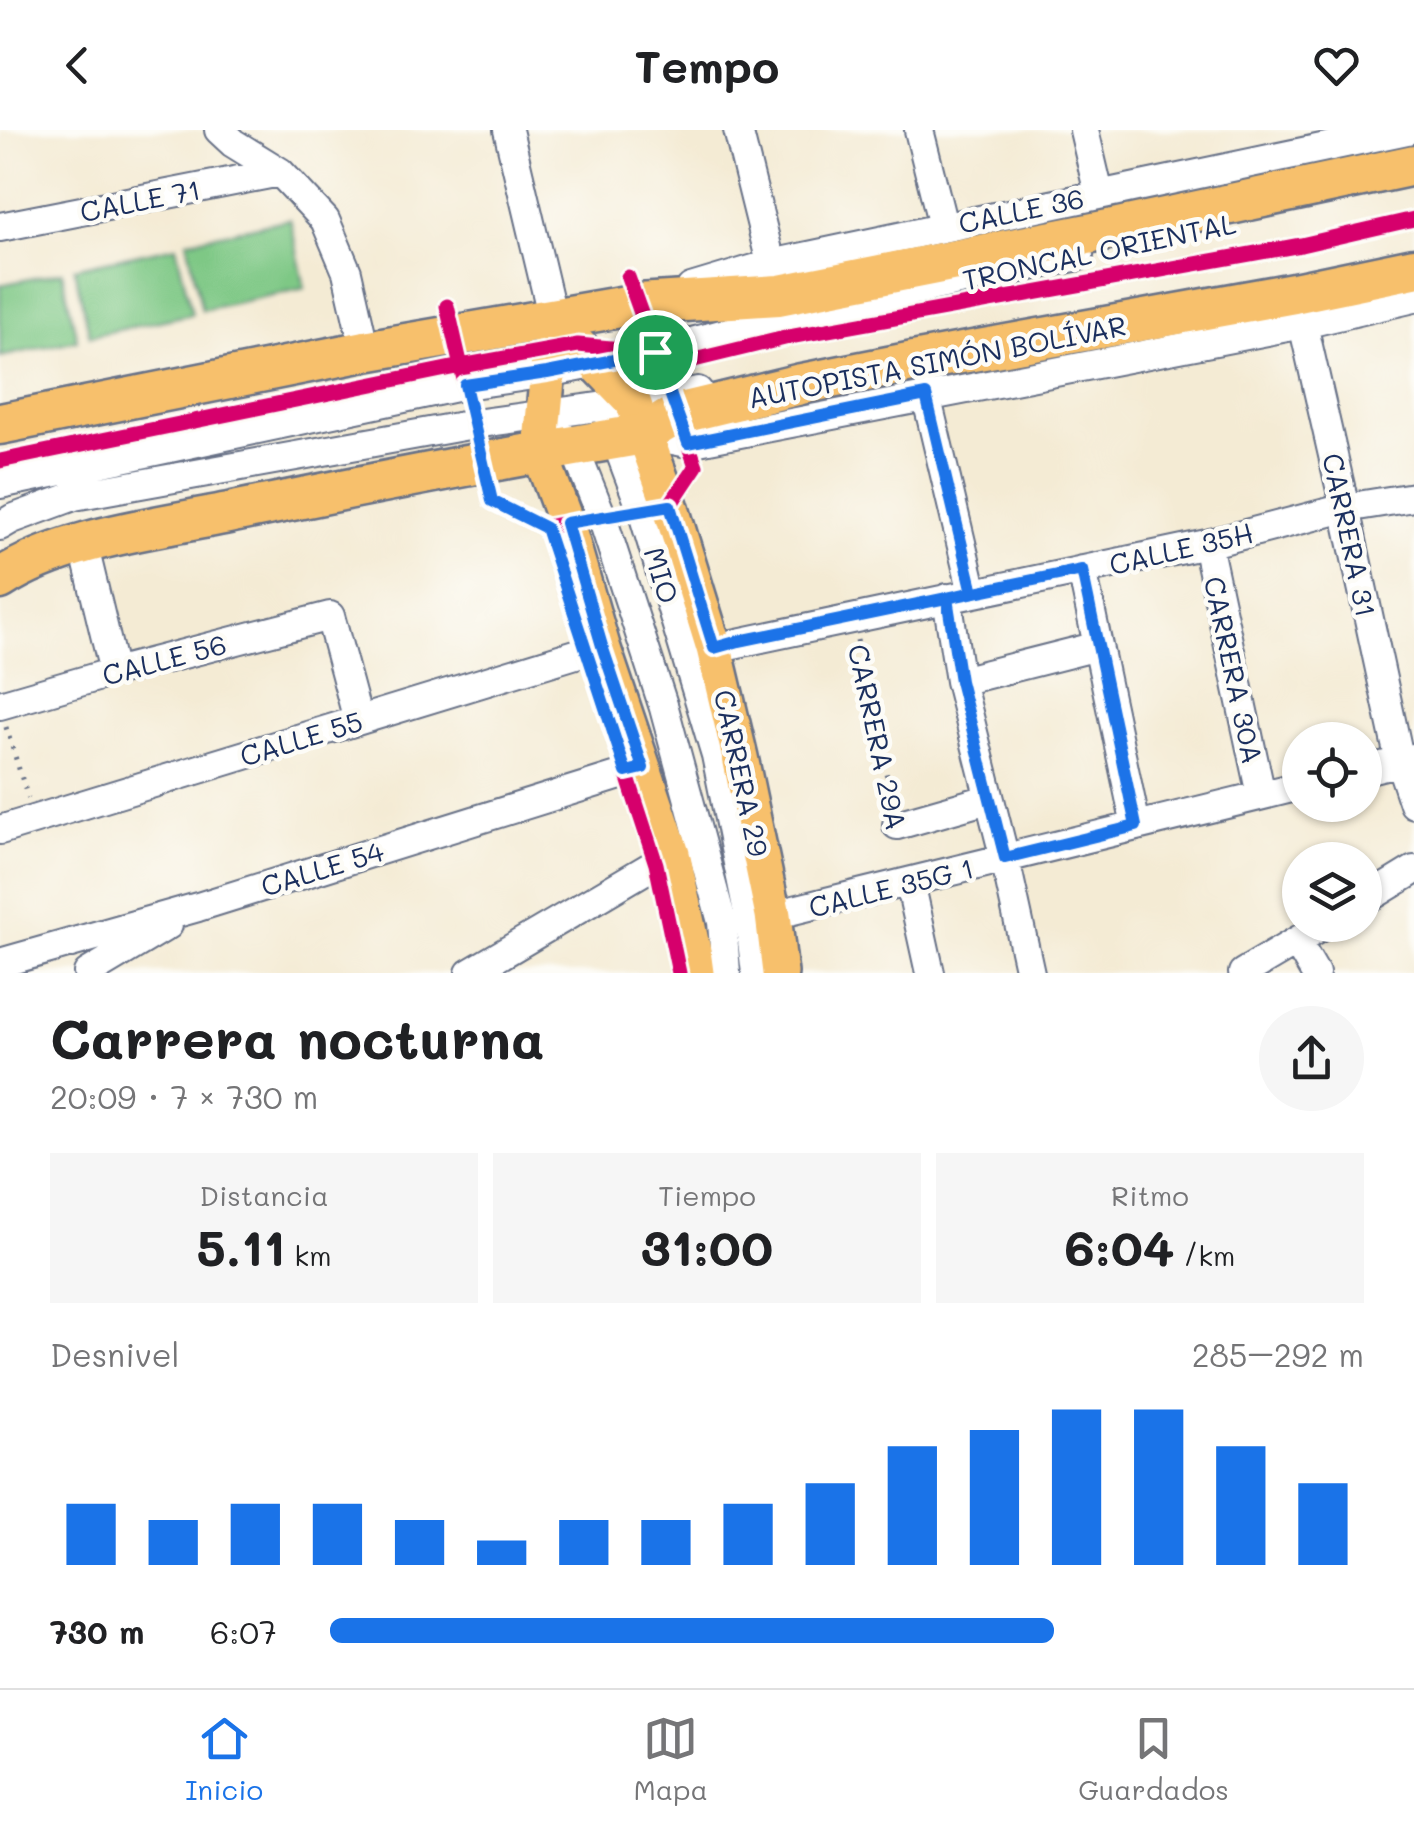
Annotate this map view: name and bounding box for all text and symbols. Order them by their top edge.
text: Tempo [635,36,779,94]
icon: back [50,38,105,93]
icon: heart [1309,38,1364,93]
street label: CALLE 71 [77,171,203,229]
street label: CALLE 36 [955,179,1087,241]
street label: TRONCAL ORIENTAL [959,204,1239,298]
street label: AUTOPISTA SIMÓN BOLÍVAR [745,307,1129,415]
pin [613,310,698,395]
icon: arrive [628,325,683,380]
street label: CARRERA 31 [1315,450,1385,620]
street label: CALLE 35H [1106,514,1256,582]
street label: MIO [636,543,688,607]
street label: CARRERA 30A [1197,573,1271,767]
street label: CALLE 56 [98,625,230,693]
street label: CARRERA 29A [841,641,915,833]
street label: CARRERA 29 [707,686,777,860]
street label: CALLE 55 [235,702,367,774]
map controls [1282,722,1382,942]
button: locate [1282,722,1382,822]
street label: CALLE 54 [256,832,388,904]
button: layers [1282,842,1382,942]
street label: CALLE 35G 1 [805,849,977,925]
text: Carrera nocturna [50,1001,545,1073]
button: share [1259,1006,1364,1111]
text: 20:09 · 7 × 730 m [50,1075,318,1117]
text: Distancia [199,1177,329,1213]
text: Tiempo [658,1177,756,1213]
text: Ritmo [1111,1177,1189,1213]
text: 5.11 [196,1213,285,1279]
text: 31:00 [641,1213,773,1279]
text: 6:04 [1065,1213,1175,1279]
text: km [285,1237,332,1273]
text: /km [1175,1237,1235,1273]
text: Desnivel [50,1333,180,1375]
text: 285–292 m [1192,1333,1364,1375]
text: 730 m [50,1610,145,1652]
text: 6:07 [210,1610,277,1652]
tab: Inicio [185,1711,263,1807]
tab: Mapa [633,1711,708,1807]
tab: Guardados [1078,1711,1229,1807]

